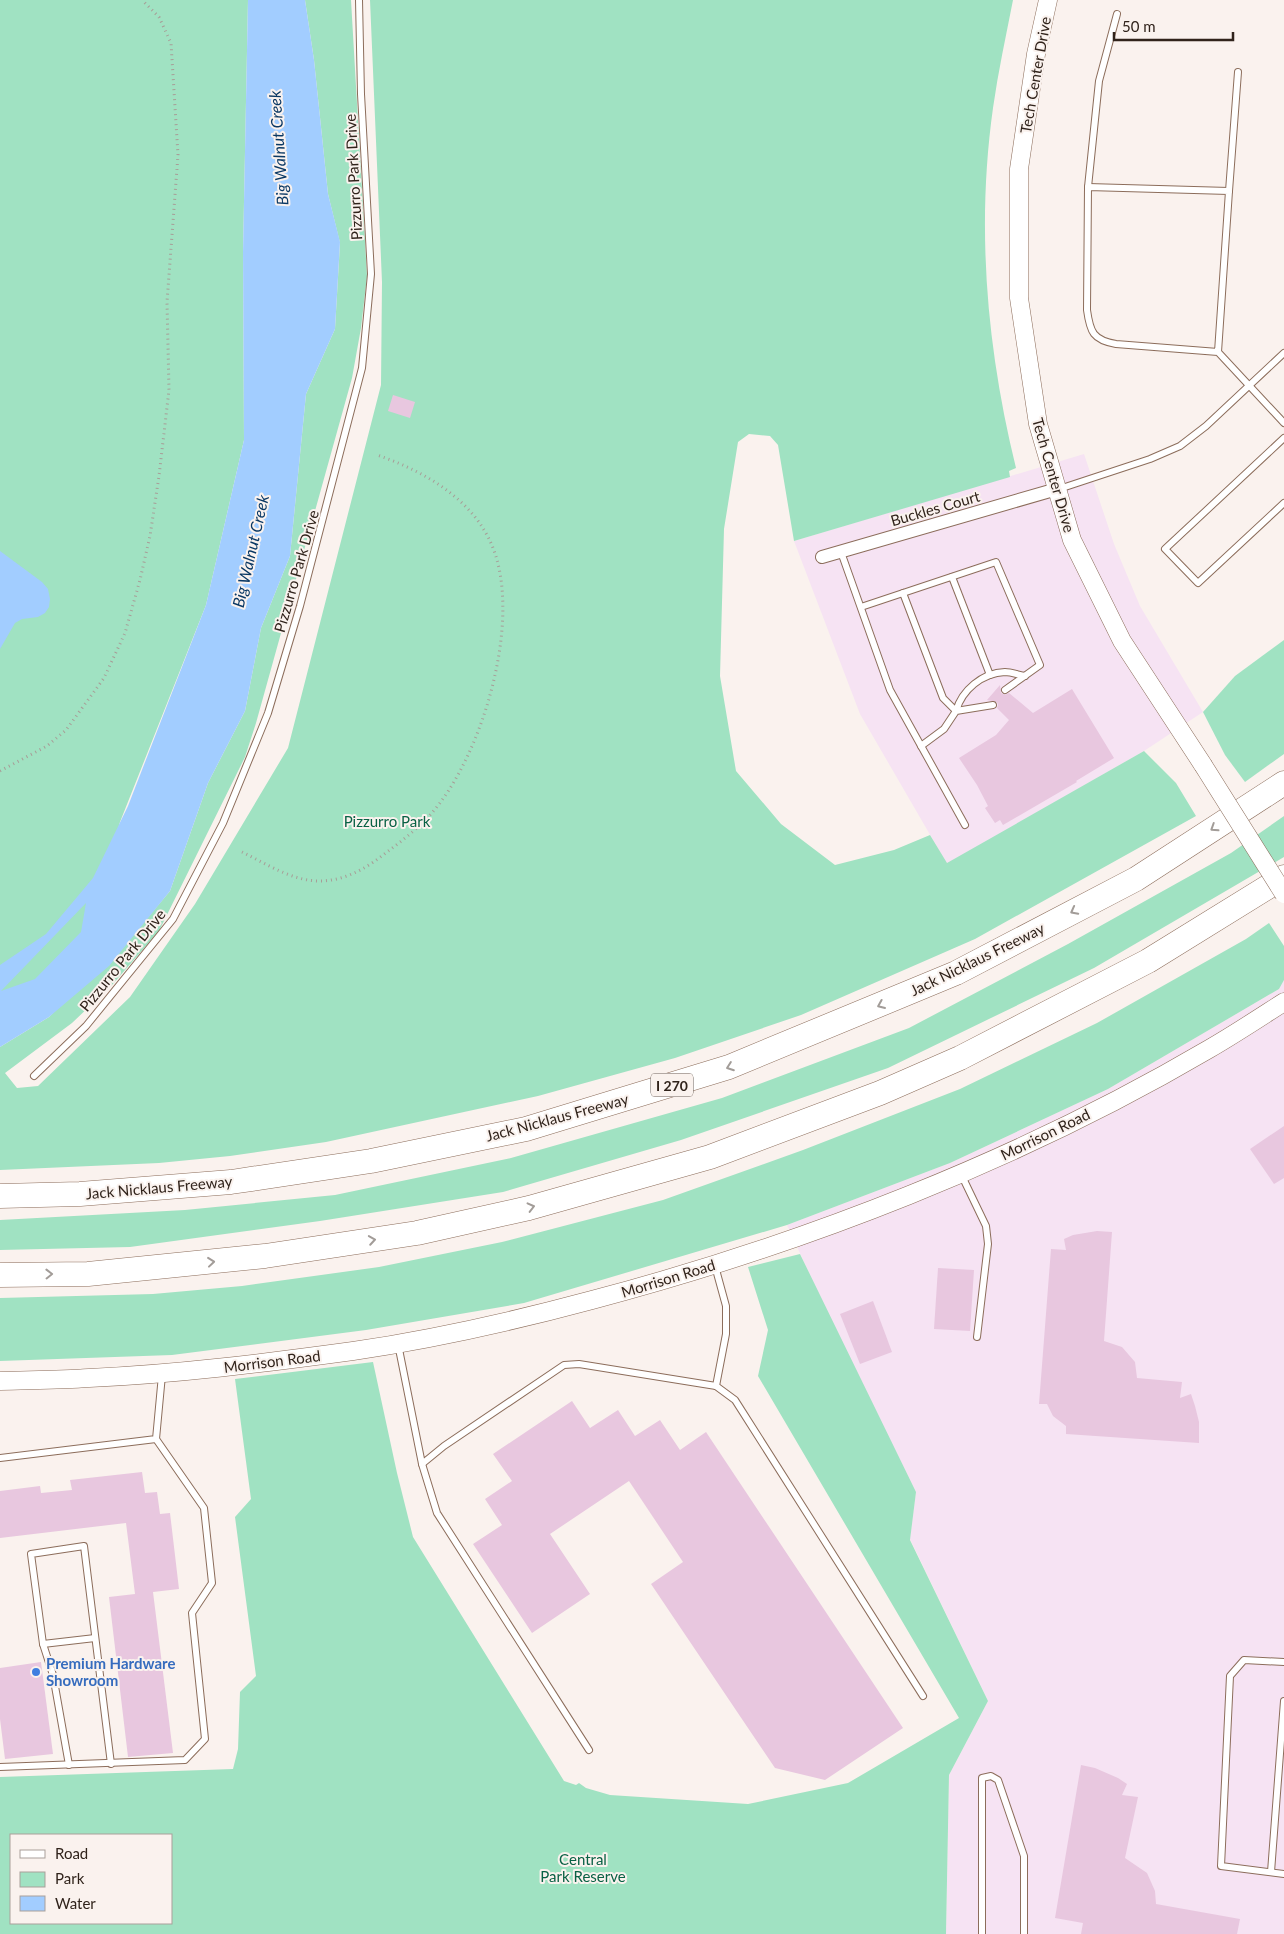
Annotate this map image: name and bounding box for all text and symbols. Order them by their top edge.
scale bar [1114,10,1233,42]
street label: Tech Center Drive [1016,15,1054,135]
text: 50 m [1122,17,1156,35]
water label: Big Walnut Creek [264,90,291,206]
street label: Pizzurro Park Drive [341,113,365,241]
street label: Tech Center Drive [1029,416,1079,534]
street label: Buckles Court [888,486,982,529]
water label: Big Walnut Creek [228,492,272,609]
street label: Pizzurro Park Drive [270,508,322,634]
park label: Pizzurro Park [344,812,431,830]
one-way arrow [1210,822,1219,832]
street label: Pizzurro Park Drive [75,905,169,1015]
one-way arrow [1070,905,1079,915]
street label: Jack Nicklaus Freeway [907,919,1047,999]
one-way arrow [877,999,885,1009]
one-way arrow [727,1061,735,1071]
road number: I 270 [651,1074,693,1096]
street label: Jack Nicklaus Freeway [484,1089,631,1145]
street label: Morrison Road [997,1105,1093,1163]
street label: Jack Nicklaus Freeway [85,1172,233,1202]
one-way arrow [526,1202,535,1213]
one-way arrow [367,1235,376,1245]
street label: Morrison Road [619,1255,717,1301]
one-way arrow [207,1256,215,1267]
one-way arrow [45,1269,53,1279]
street label: Morrison Road [223,1346,321,1376]
place label: Premium Hardware Showroom [46,1654,175,1689]
marker: Premium Hardware Showroom [30,1666,42,1678]
legend [10,1834,172,1924]
text: Road [55,1844,88,1862]
park label: Central Park Reserve [540,1850,626,1885]
text: Park [55,1869,85,1887]
text: Water [55,1894,96,1912]

